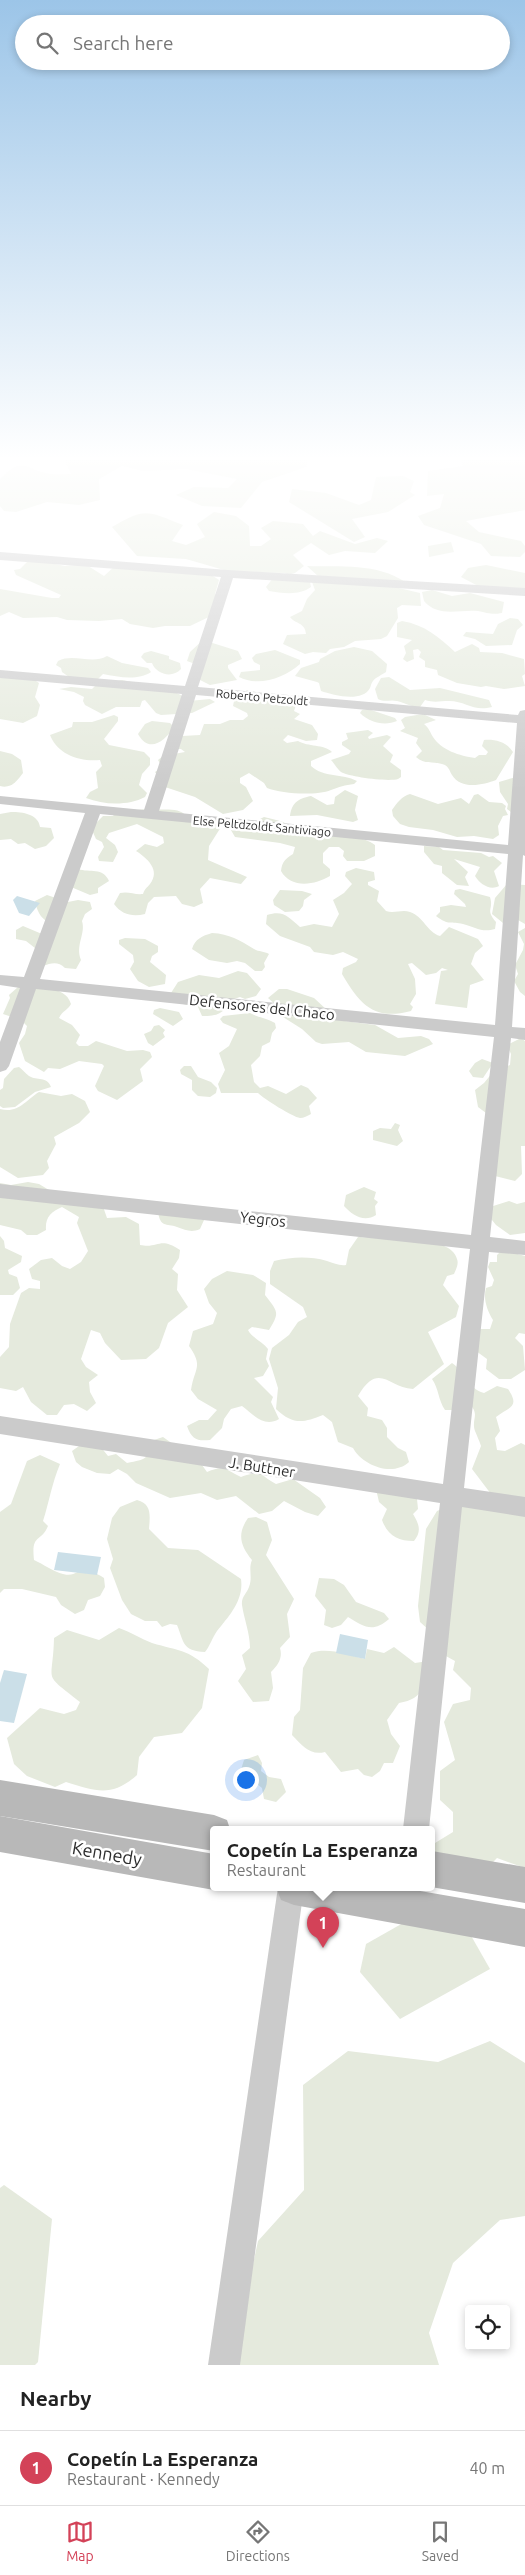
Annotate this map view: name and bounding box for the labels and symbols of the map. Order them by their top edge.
street label: Roberto Petzoldt [215,686,309,708]
street label: Else Peltdzoldt Santiviago [192,813,332,839]
street label: Defensores del Chaco [188,991,336,1023]
street label: Yegros [239,1208,287,1230]
street label: J. Buttner [228,1453,297,1481]
your location [233,1767,259,1793]
street label: Kennedy [71,1837,144,1869]
pin: 1 [307,1907,339,1948]

